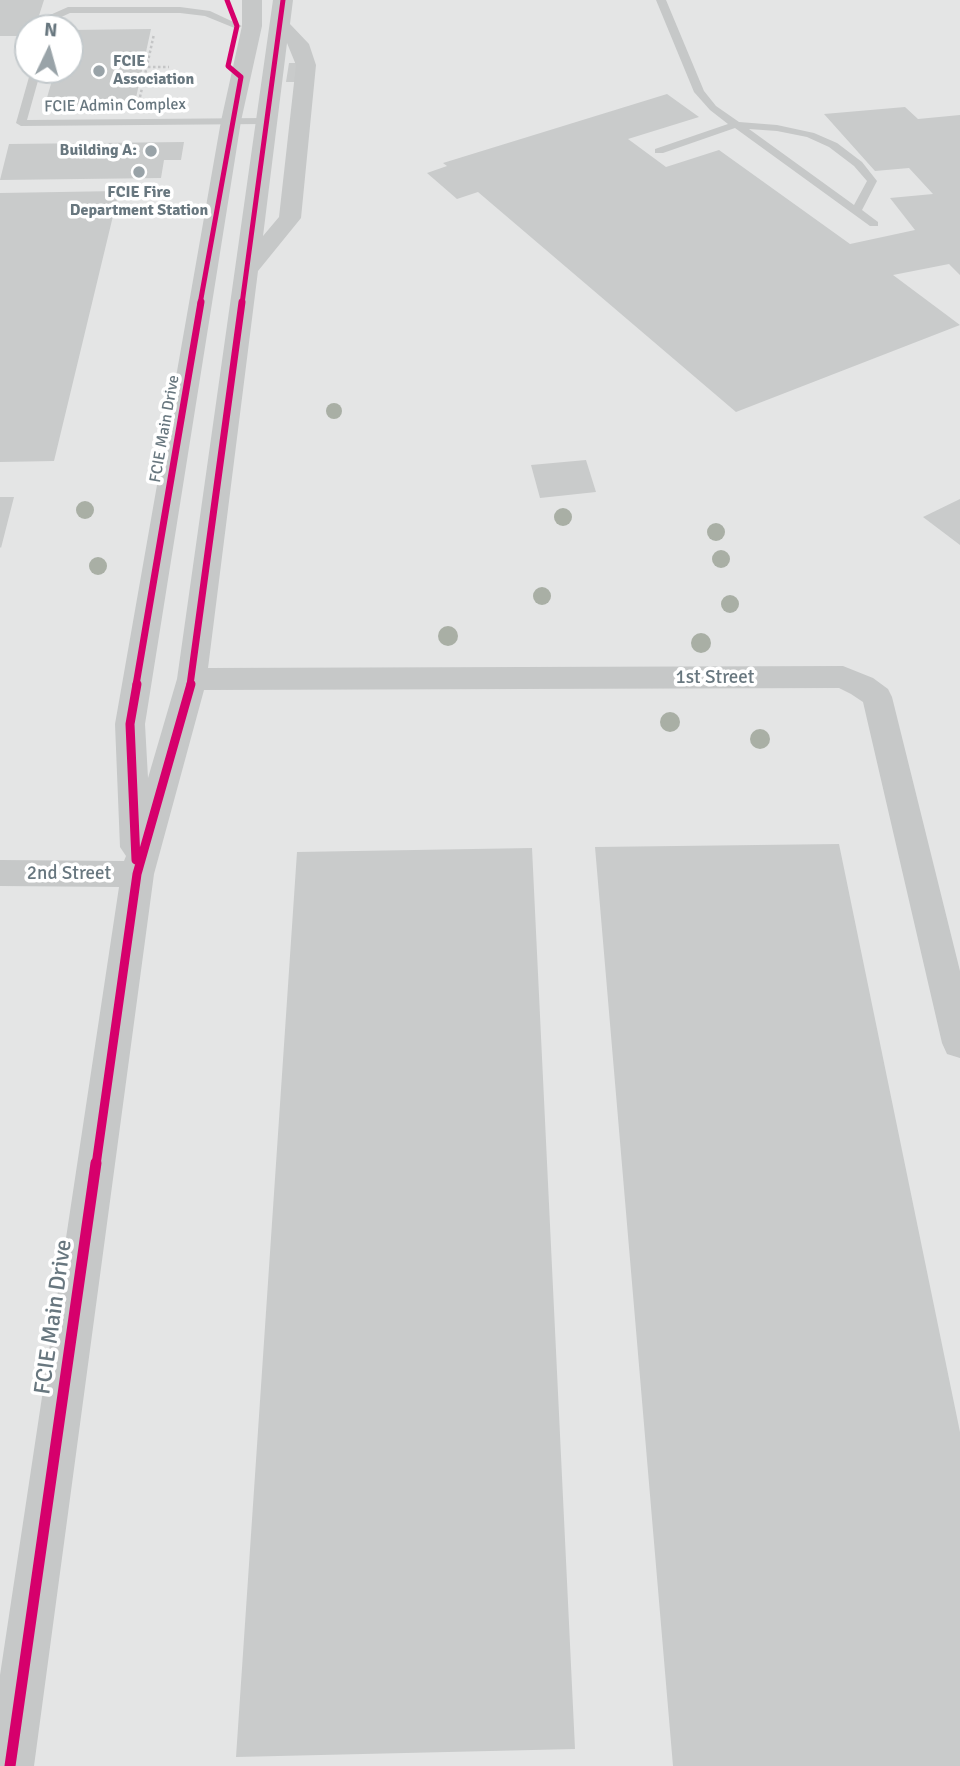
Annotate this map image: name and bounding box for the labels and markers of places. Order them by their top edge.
place label: FCIE Association [113,52,194,90]
marker: FCIE Association [91,63,107,79]
place label: Building A: [60,141,137,161]
marker: Building A: [143,143,159,159]
marker: FCIE Fire Department Station [131,164,147,180]
place label: FCIE Fire Department Station [70,183,208,221]

